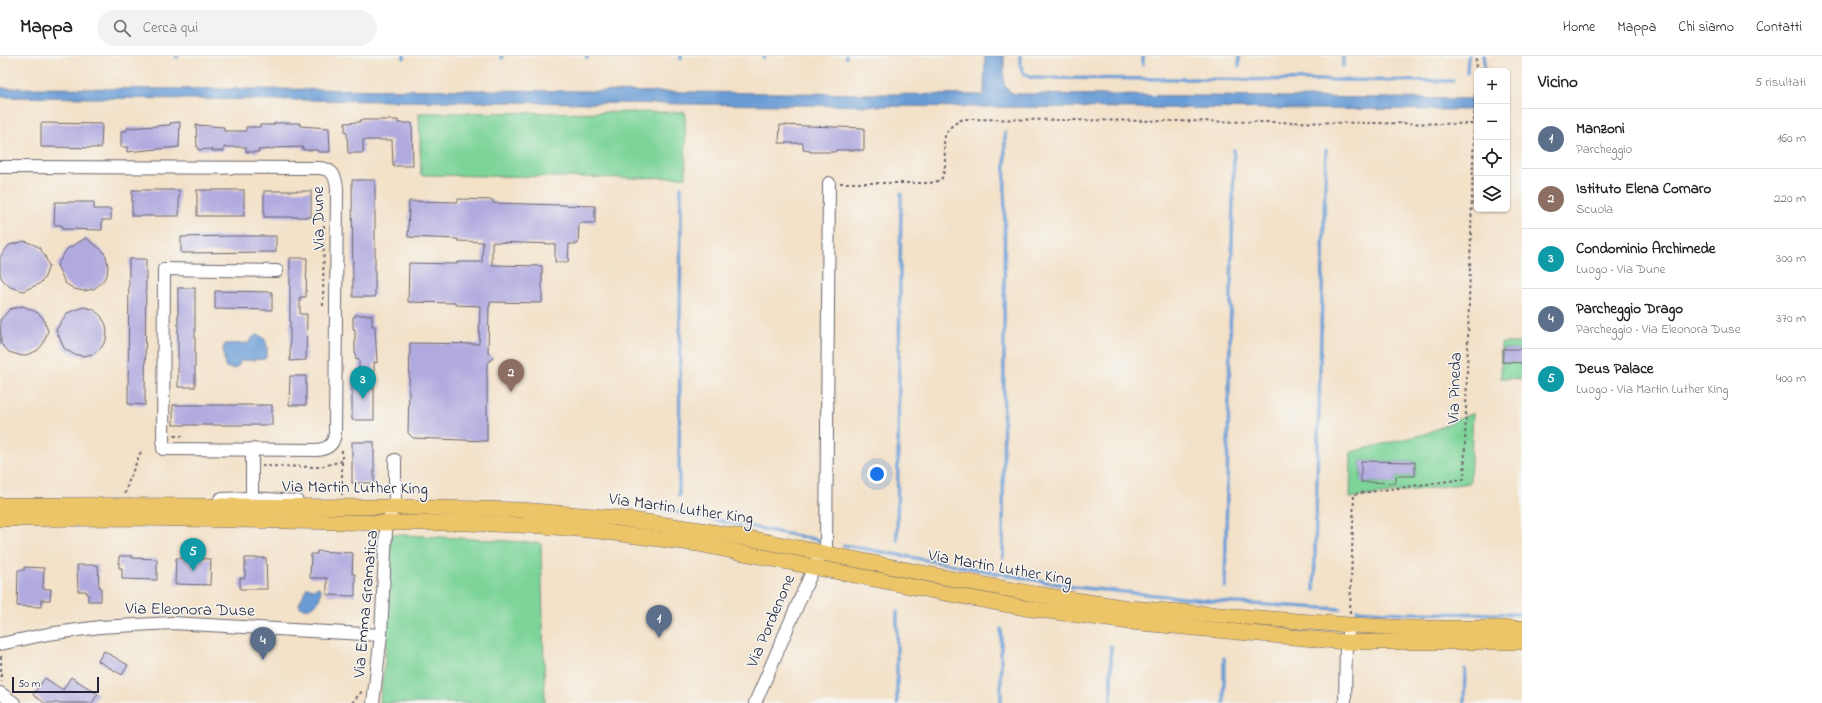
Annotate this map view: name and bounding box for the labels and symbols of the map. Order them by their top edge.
street label: Via Dune [306,186,332,251]
street label: Via Pineda [1441,352,1469,425]
pin: 2 [498,359,524,392]
pin: 3 [350,366,376,399]
your location [867,464,887,484]
street label: Via Martin Luther King [281,474,428,504]
street label: Via Martin Luther King [606,486,755,534]
street label: Via Emma Gramatica [347,529,385,680]
pin: 5 [180,538,206,571]
street label: Via Martin Luther King [925,543,1074,595]
street label: Via Pordenone [740,570,802,672]
street label: Via Eleonora Duse [124,596,255,624]
pin: 1 [646,605,672,638]
pin: 4 [250,627,276,660]
scale bar [12,675,99,694]

